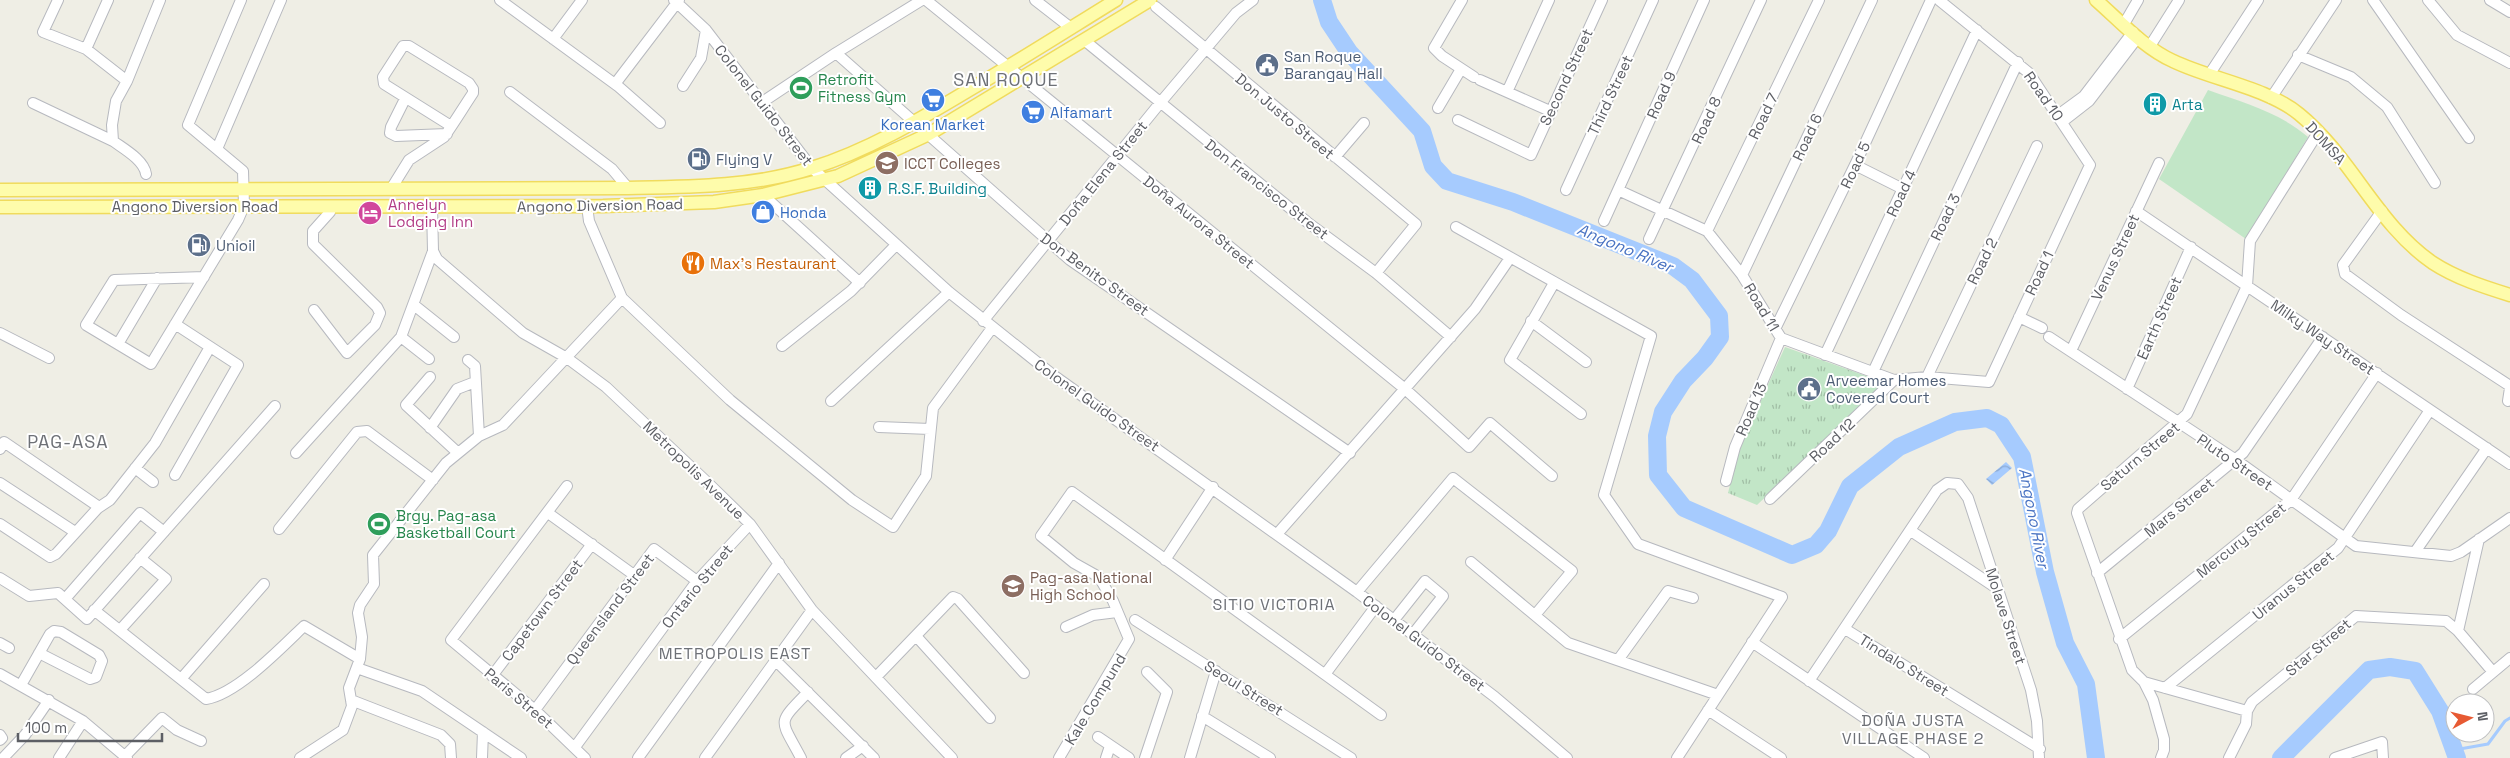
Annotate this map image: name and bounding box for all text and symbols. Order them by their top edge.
street label: Second Street [1535,25,1597,129]
street label: Colonel Guido Street [711,41,817,170]
place label: San Roque Barangay Hall [1284,47,1383,83]
public building icon: San Roque Barangay Hall [1254,52,1280,78]
street label: Third Street [1583,52,1637,138]
street label: Road 10 [2020,67,2068,125]
district label: SAN ROQUE [953,68,1059,91]
street label: Road 9 [1642,68,1680,122]
street label: Don Justo Street [1232,69,1338,163]
place label: Retrofit Fitness Gym [818,70,906,106]
sports icon: Retrofit Fitness Gym [788,75,814,101]
supermarket icon: Korean Market [920,87,946,113]
street label: Road 7 [1744,90,1782,142]
building icon: Arta [2142,91,2168,117]
street label: Road 8 [1687,93,1725,147]
place label: Arta [2172,95,2203,114]
supermarket icon: Alfamart [1020,99,1046,125]
place label: Alfamart [1050,103,1112,122]
street label: Road 6 [1788,110,1826,164]
place label: Korean Market [881,115,985,134]
street label: Doña Elena Street [1055,117,1151,229]
street label: DOMSA [2302,117,2351,169]
street label: Don Francisco Street [1201,135,1333,243]
street label: Road 5 [1836,138,1874,192]
fuel station icon: Flying V [686,146,712,172]
place label: Flying V [716,150,772,169]
school or university icon: ICCT Colleges [874,150,900,176]
place label: ICCT Colleges [904,154,1001,173]
street label: Road 4 [1882,166,1920,220]
street label: Doña Aurora Street [1140,171,1259,273]
building icon: R.S.F. Building [857,175,883,201]
place label: R.S.F. Building [888,179,987,198]
street label: Road 3 [1926,190,1964,244]
street label: Angono Diversion Road [517,194,683,216]
place label: Annelyn Lodging Inn [388,195,473,231]
street label: Angono Diversion Road [112,197,278,216]
shop icon: Honda [750,199,776,225]
hotel icon: Annelyn Lodging Inn [357,200,383,226]
place label: Honda [780,203,827,222]
street label: Venus Street [2087,211,2143,303]
water label: Angono River [1574,218,1678,278]
street label: Don Benito Street [1037,228,1153,320]
fuel station icon: Unioil [186,232,212,258]
street label: Road 2 [1963,234,2001,288]
place label: Unioil [216,236,255,255]
street label: Road 1 [2020,248,2058,298]
restaurant icon: Max's Restaurant [680,250,706,276]
place label: Max's Restaurant [710,254,837,273]
street label: Earth Street [2132,274,2186,362]
street label: Road 11 [1740,279,1784,335]
street label: Milky Way Street [2267,295,2379,379]
street label: Colonel Guido Street [1031,355,1163,456]
place label: Arveemar Homes Covered Court [1826,371,1947,407]
public building icon: Arveemar Homes Covered Court [1796,376,1822,402]
street label: Road 13 [1731,380,1771,438]
street label: Road 12 [1805,414,1859,466]
street label: Metropolis Avenue [639,417,749,523]
street label: Saturn Street [2096,417,2184,495]
district label: PAG-ASA [27,430,109,453]
street label: Pluto Street [2193,430,2277,494]
water label: Angono River [2014,466,2054,572]
street label: Mars Street [2140,473,2218,541]
street label: Mercury Street [2192,498,2290,582]
place label: Brgy. Pag-asa Basketball Court [396,506,516,542]
sports icon: Brgy. Pag-asa Basketball Court [366,511,392,537]
street label: Ontario Street [657,540,737,632]
street label: Uranus Street [2248,546,2338,624]
street label: Queensland Street [562,549,658,669]
street label: Capetown Street [497,555,587,665]
street label: Molave Street [1981,565,2031,667]
place label: Pag-asa National High School [1030,568,1152,604]
school or university icon: Pag-asa National High School [1000,573,1026,599]
street label: Colonel Guido Street [1359,591,1489,695]
district label: SITIO VICTORIA [1212,594,1336,615]
street label: Star Street [2281,614,2355,680]
street label: Tindalo Street [1856,630,1953,700]
district label: METROPOLIS EAST [659,643,811,664]
street label: Kale Compund [1060,650,1130,748]
street label: Seoul Street [1201,656,1287,720]
street label: Paris Street [481,664,558,732]
north arrow [2445,693,2495,743]
scale bar [18,710,161,742]
district label: DOÑA JUSTA VILLAGE PHASE 2 [1842,710,1984,749]
text: N [2473,711,2492,722]
text: 100 m [25,718,67,737]

